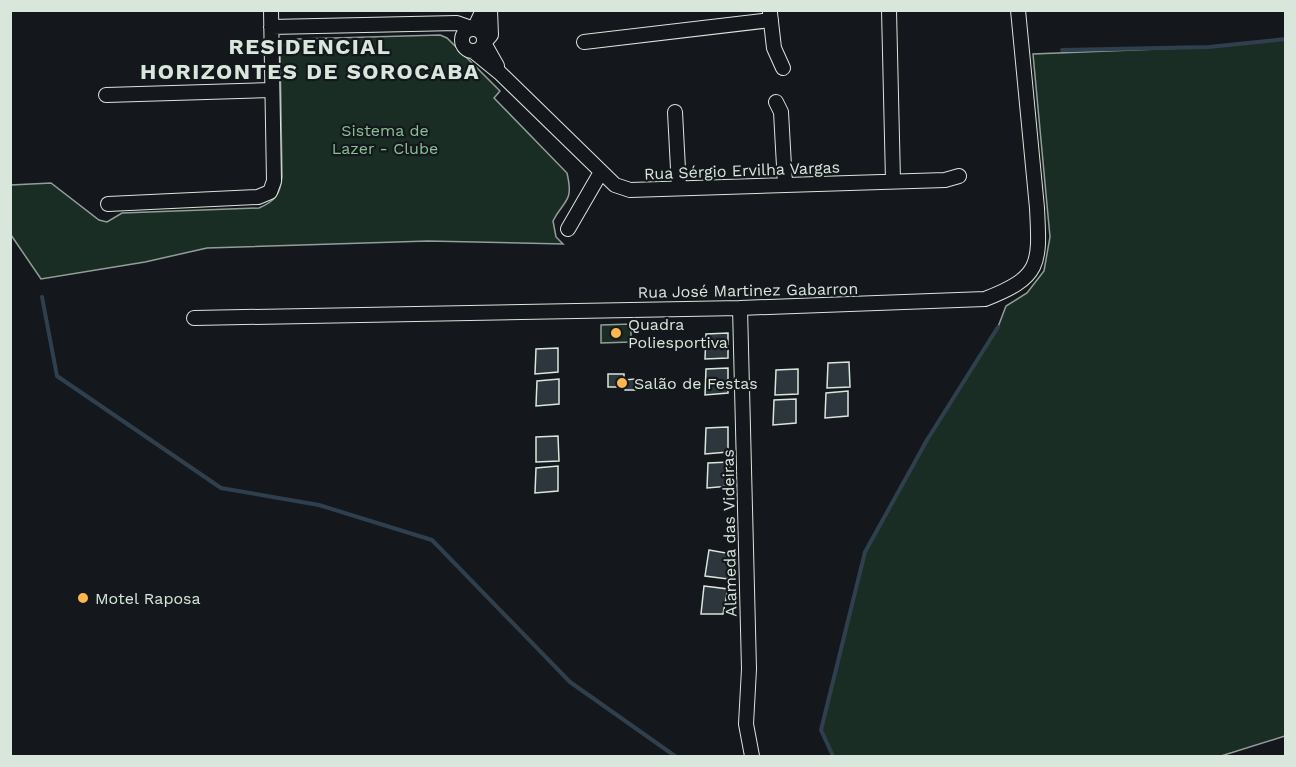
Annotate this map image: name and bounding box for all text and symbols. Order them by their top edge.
district label: RESIDENCIAL HORIZONTES DE SOROCABA [140,34,480,84]
park label: Sistema de Lazer - Clube [332,121,438,158]
street label: Rua Sérgio Ervilha Vargas [644,158,840,183]
street label: Rua José Martinez Gabarron [638,279,858,302]
place label: Quadra Poliesportiva [628,315,728,352]
marker: Quadra Poliesportiva [609,326,623,340]
place label: Salão de Festas [634,374,758,393]
marker: Salão de Festas [615,376,629,390]
street label: Alameda das Videiras [719,449,740,617]
place label: Motel Raposa [95,589,201,608]
marker: Motel Raposa [76,591,90,605]

